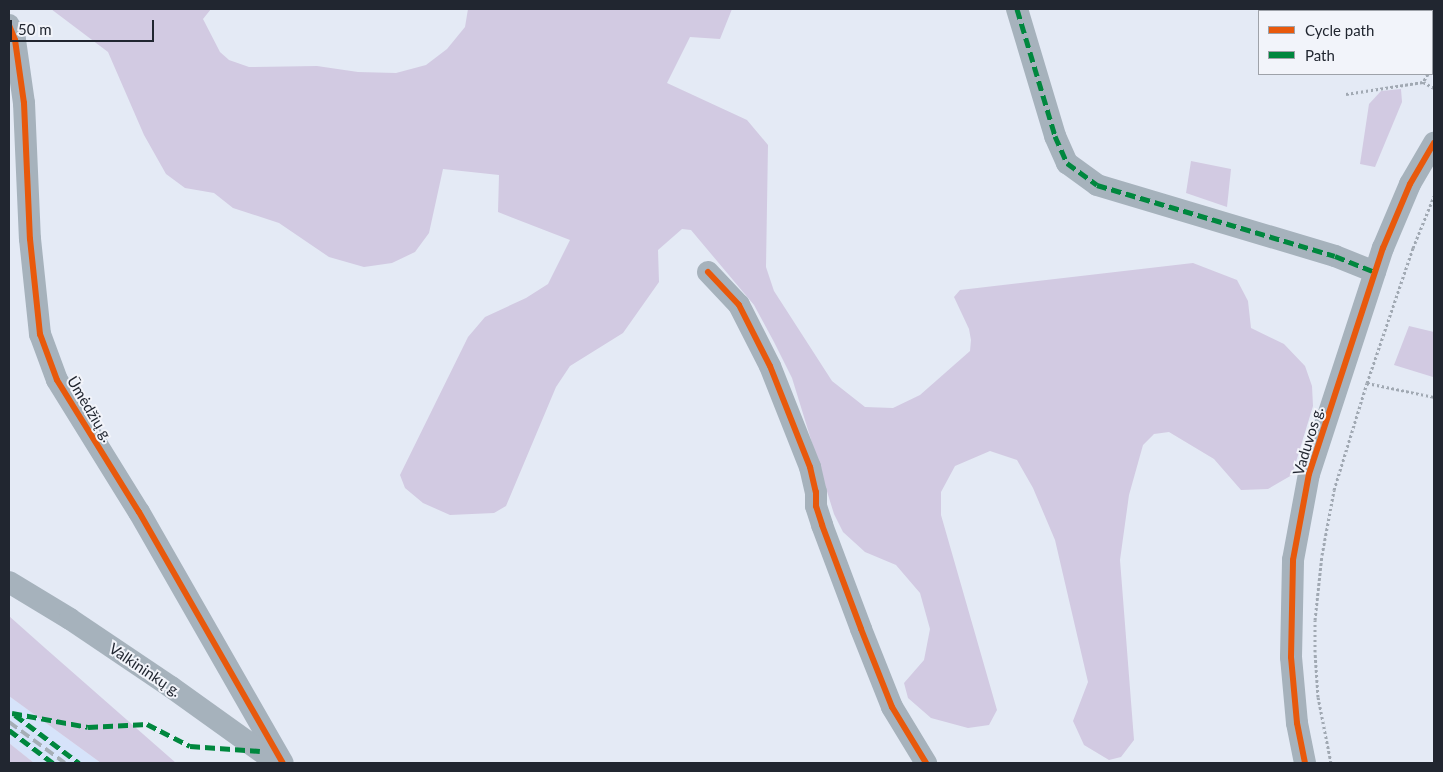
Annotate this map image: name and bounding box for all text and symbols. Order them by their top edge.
scale bar [12,10,156,42]
legend [1258,10,1433,75]
text: 50 m [18,20,52,38]
text: Cycle path [1305,21,1374,39]
text: Path [1305,46,1335,64]
street label: Ūmėdžių g. [63,373,117,445]
street label: Vaduvos g. [1289,404,1327,478]
street label: Valkininkų g. [106,639,184,701]

